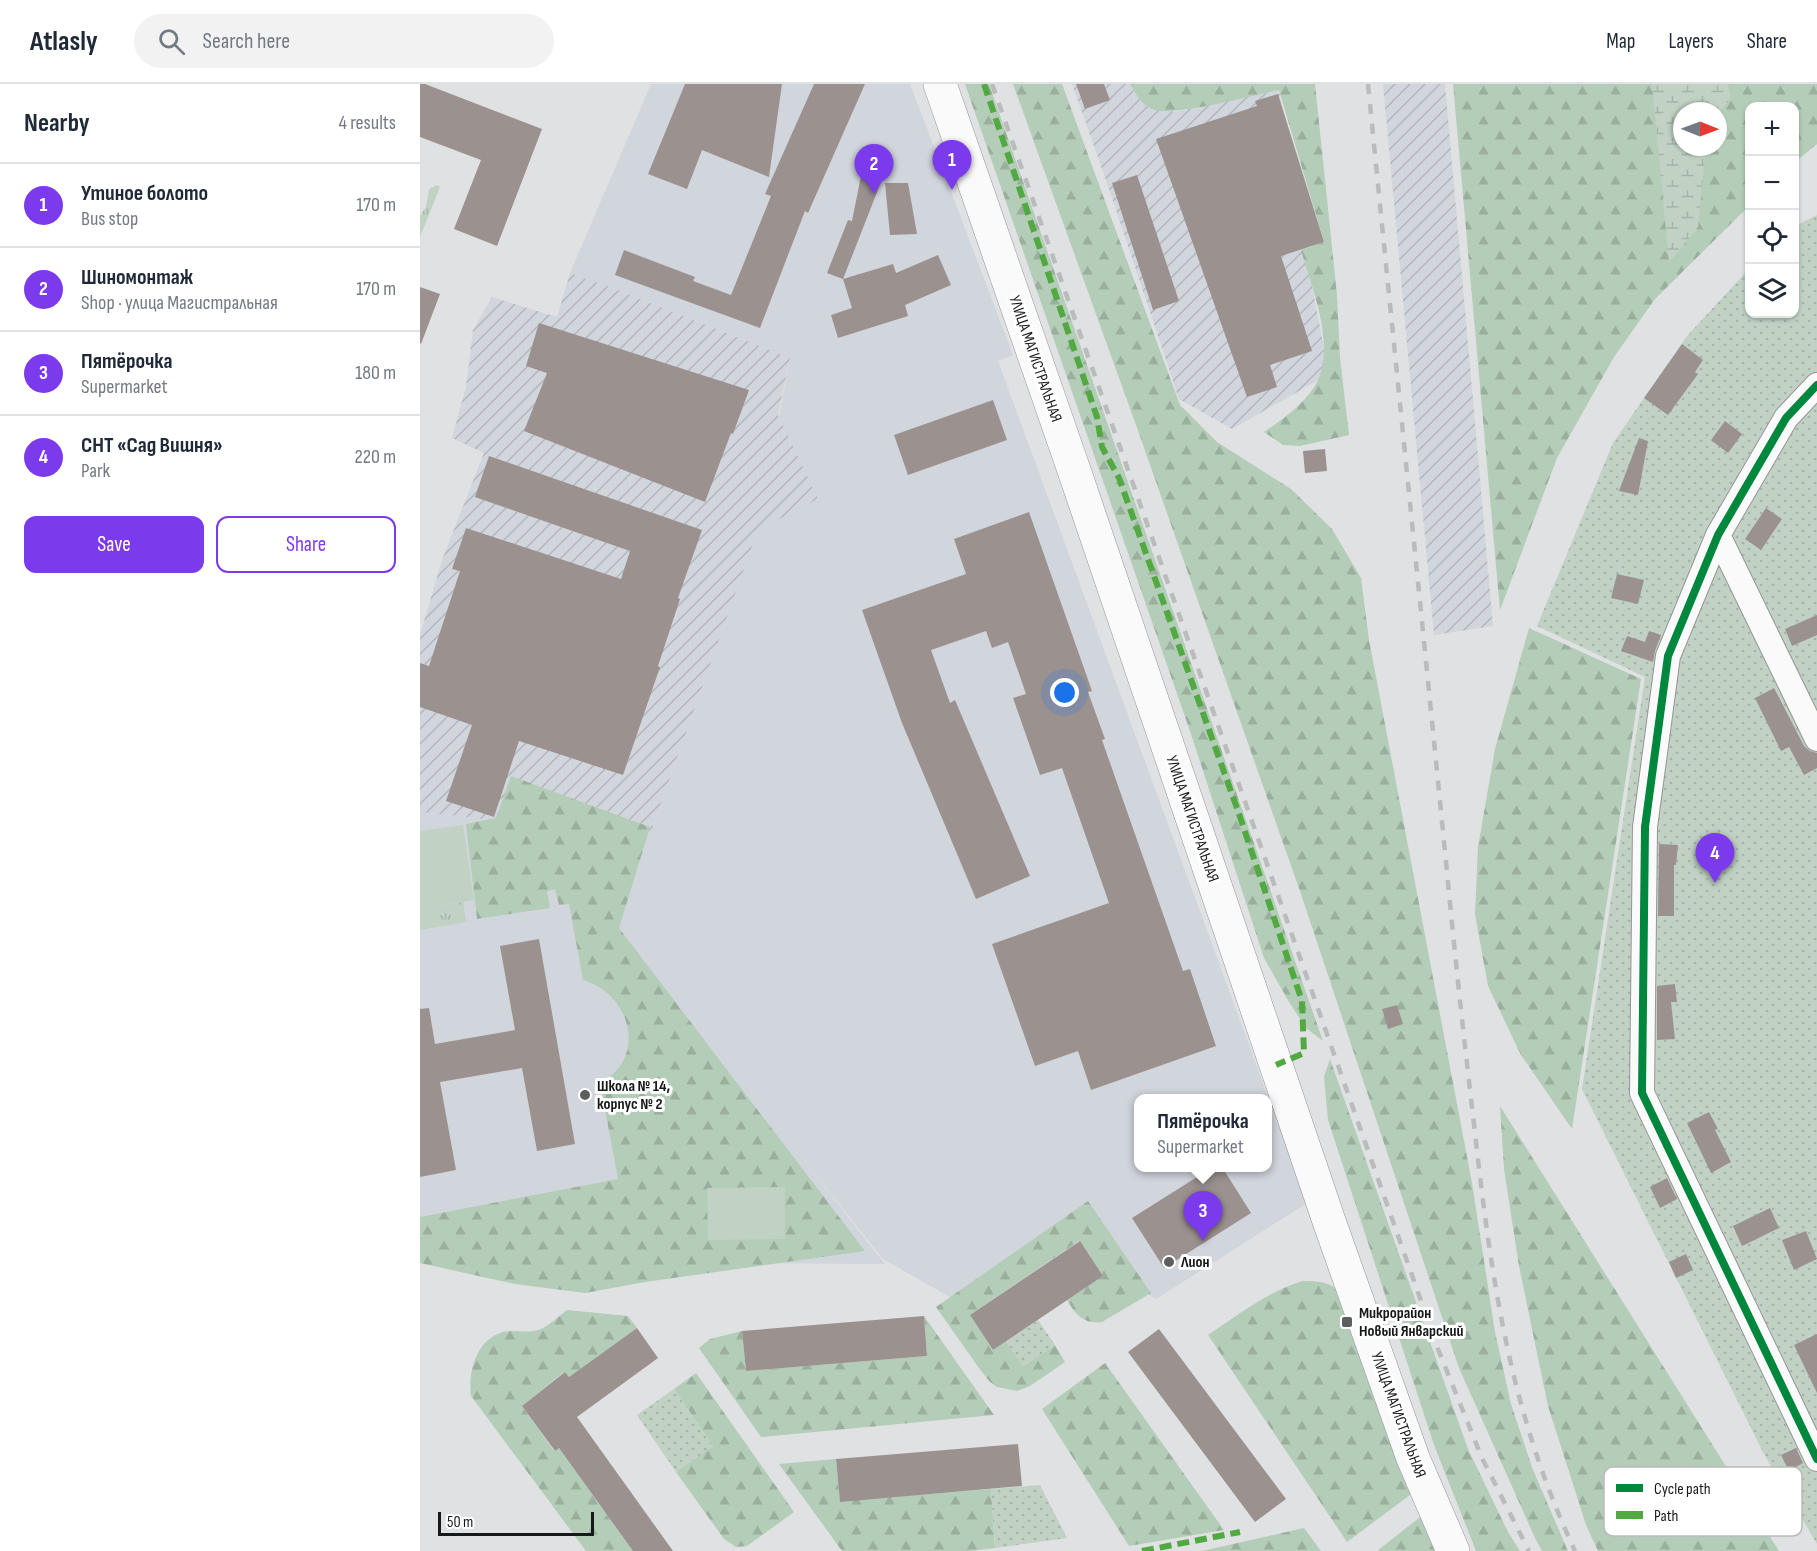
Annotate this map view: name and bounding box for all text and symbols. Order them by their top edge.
search box [134,14,554,68]
text: Atlasly [30,25,98,58]
icon: search [155,25,188,58]
text: Search here [203,28,290,55]
text: Map [1606,29,1635,54]
text: Layers [1668,29,1714,54]
text: Share [1747,29,1787,54]
north arrow [1673,102,1727,156]
map controls [1745,102,1799,318]
button: + [1745,102,1799,156]
text: Nearby [24,108,90,139]
text: 4 results [339,111,396,135]
pin: 1 [932,141,972,190]
pin: 2 [854,144,894,194]
button: − [1745,156,1799,210]
text: Утиное болото [81,180,208,207]
text: 1 [40,193,47,217]
text: 170 m [356,193,396,217]
text: Bus stop [81,207,138,231]
button: locate [1745,210,1799,264]
text: Шиномонтаж [81,264,193,291]
button: layers [1745,264,1799,318]
text: 2 [39,277,48,301]
text: 170 m [356,277,396,301]
text: Shop · улица Магистральная [81,291,278,315]
street label: УЛИЦА МАГИСТРАЛЬНАЯ [1004,293,1066,425]
text: Пятёрочка [81,348,172,375]
text: 3 [39,361,48,385]
text: 180 m [355,361,396,385]
text: Supermarket [81,375,168,399]
text: СНТ «Сад Вишня» [81,432,223,459]
text: 4 [39,445,48,469]
text: 220 m [355,445,396,469]
text: Park [81,459,110,483]
button: Save [24,516,204,573]
button: Share [216,516,396,573]
your location [1050,678,1079,707]
street label: УЛИЦА МАГИСТРАЛЬНАЯ [1161,753,1223,885]
pin: 4 [1696,834,1734,883]
place label: Школа № 14, корпус № 2 [597,1077,670,1114]
marker: Школа № 14, корпус № 2 [578,1088,592,1102]
popup [1134,1094,1272,1172]
text: Пятёрочка [1157,1108,1249,1135]
text: Supermarket [1157,1135,1244,1159]
pin: 3 [1184,1192,1222,1241]
place label: Лион [1180,1253,1209,1272]
marker: Лион [1162,1255,1176,1269]
place label: Микрорайон Новый Январский [1359,1304,1463,1341]
marker: Микрорайон Новый Январский [1340,1315,1354,1329]
street label: УЛИЦА МАГИСТРАЛЬНАЯ [1366,1350,1430,1480]
legend [1604,1467,1802,1536]
text: Cycle path [1654,1480,1711,1499]
text: Path [1654,1507,1678,1526]
scale bar [438,1509,594,1536]
text: 50 m [447,1513,473,1532]

